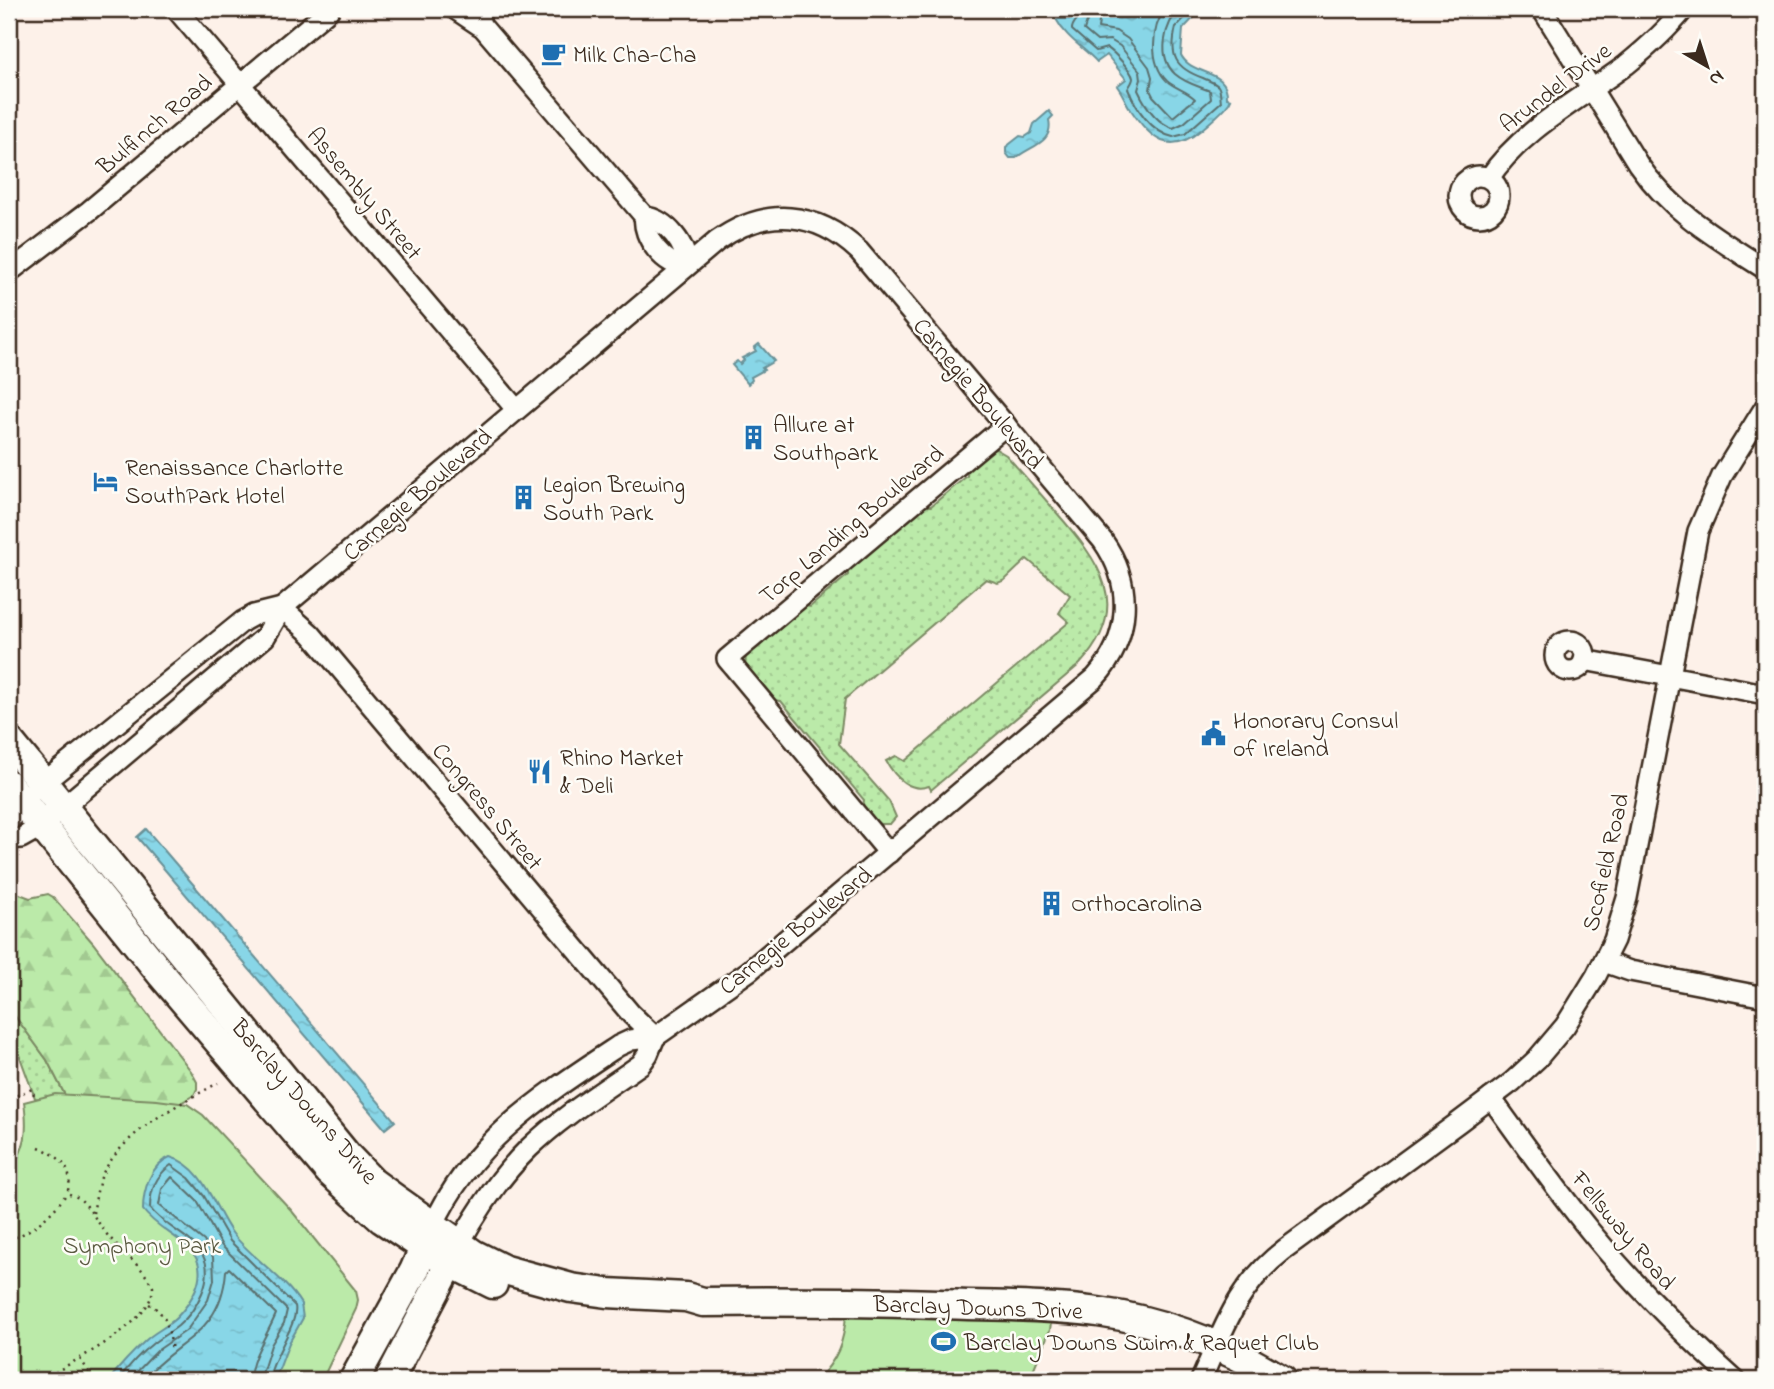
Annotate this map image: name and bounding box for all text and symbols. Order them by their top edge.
north arrow [1672,32,1742,102]
street label: Arundel Drive [1493,35,1620,143]
place label: Milk Cha-Cha [573,39,697,74]
cafe icon: Milk Cha-Cha [539,40,567,68]
text: N [1703,63,1730,92]
street label: Bulfinch Road [89,67,221,185]
street label: Assembly Street [296,120,429,269]
street label: Carnegie Boulevard [903,311,1051,478]
place label: Allure at Southpark [773,409,878,472]
street label: Carnegie Boulevard [336,421,502,571]
building icon: Allure at Southpark [739,424,767,452]
street label: Torp Landing Boulevard [752,438,953,614]
place label: Renaissance Charlotte SouthPark Hotel [125,452,343,515]
hotel icon: Renaissance Charlotte SouthPark Hotel [91,467,119,495]
place label: Legion Brewing South Park [543,469,685,532]
building icon: Legion Brewing South Park [509,484,537,512]
place label: Honorary Consul of Ireland [1233,705,1398,768]
public building icon: Honorary Consul of Ireland [1199,720,1227,748]
street label: Congress Street [422,736,550,879]
place label: Rhino Market & Deli [560,742,684,805]
restaurant icon: Rhino Market & Deli [526,757,554,785]
street label: Scofield Road [1575,790,1640,935]
street label: Carnegie Boulevard [712,859,881,1005]
place label: Orthocarolina [1071,888,1202,923]
building icon: Orthocarolina [1037,889,1065,917]
street label: Barclay Downs Drive [220,1011,385,1194]
street label: Fellsway Road [1560,1163,1683,1300]
park label: Symphony Park [63,1230,222,1266]
street label: Barclay Downs Drive [872,1288,1083,1332]
place label: Barclay Downs Swim & Raquet Club [963,1327,1319,1363]
sports icon: Barclay Downs Swim & Raquet Club [930,1328,958,1356]

